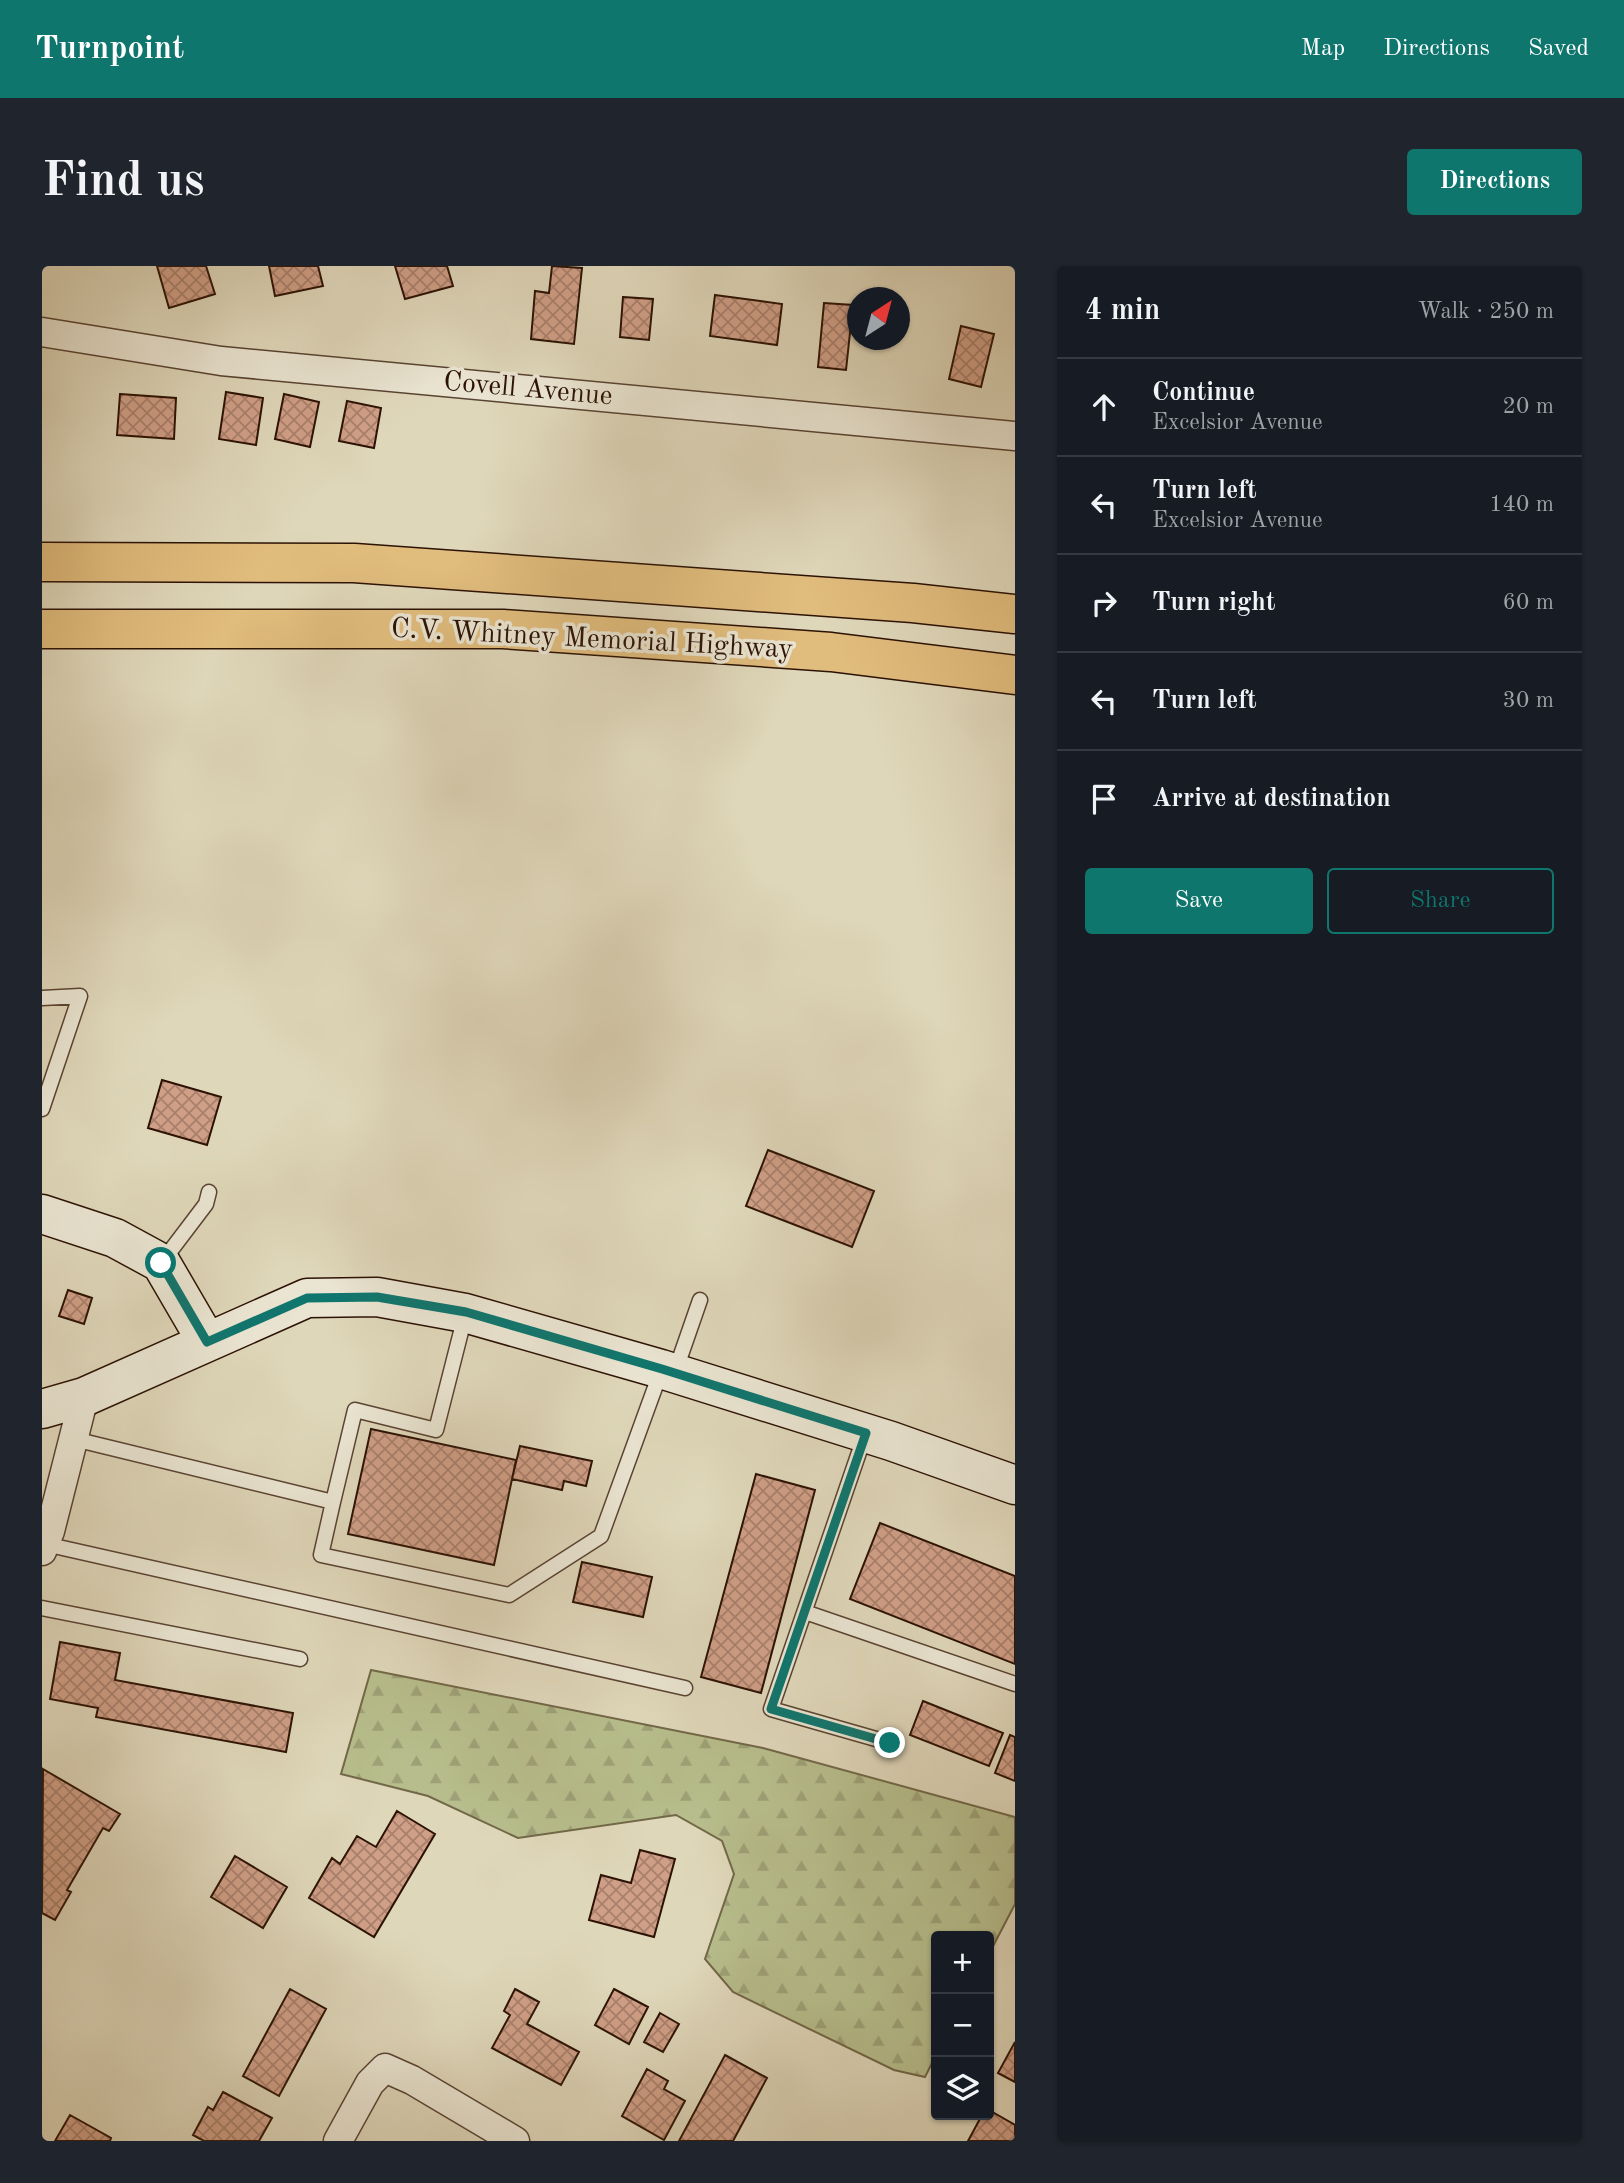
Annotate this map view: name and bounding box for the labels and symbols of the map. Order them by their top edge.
north arrow [847,287,910,350]
street label: Covell Avenue [442,369,614,411]
street label: C.V. Whitney Memorial Highway [390,615,794,665]
route start [145,1247,176,1278]
route end [874,1727,905,1758]

